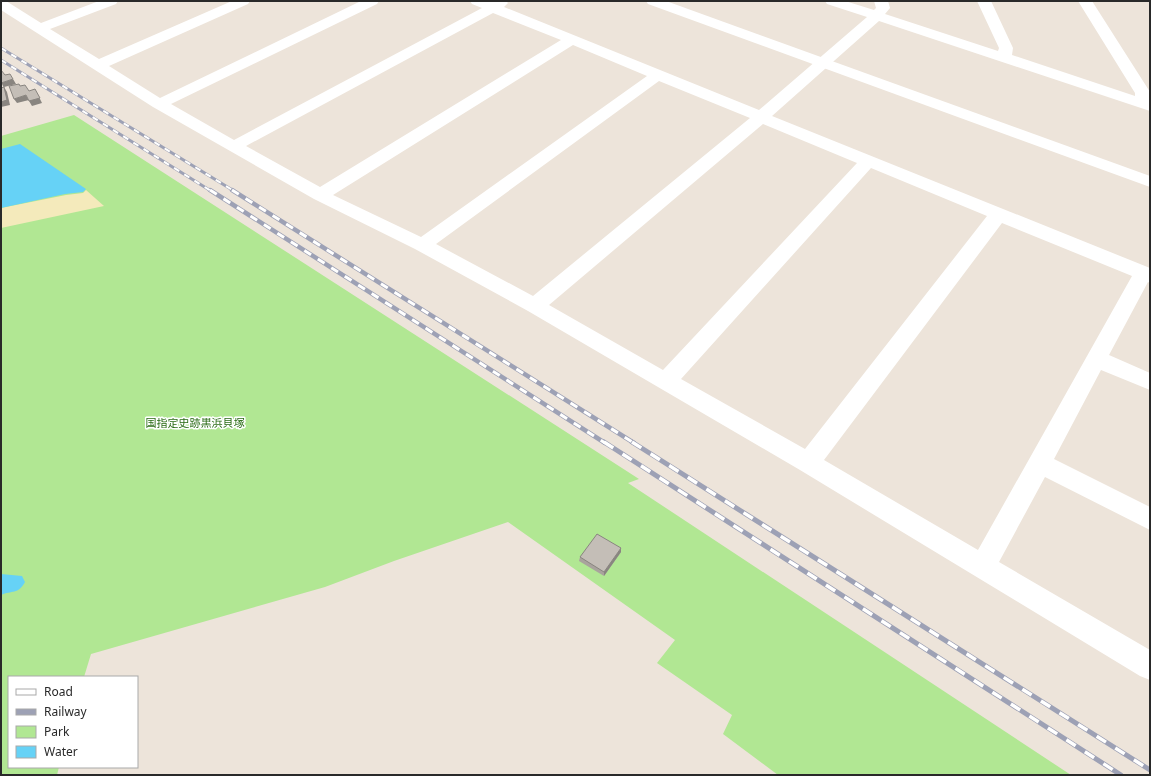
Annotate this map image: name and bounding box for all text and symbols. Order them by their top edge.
park label: 国指定史跡黒浜貝塚 [146,415,245,430]
legend [8,676,138,768]
text: Road [44,683,73,700]
text: Railway [44,703,88,720]
text: Park [44,723,70,740]
text: Water [44,743,78,760]

